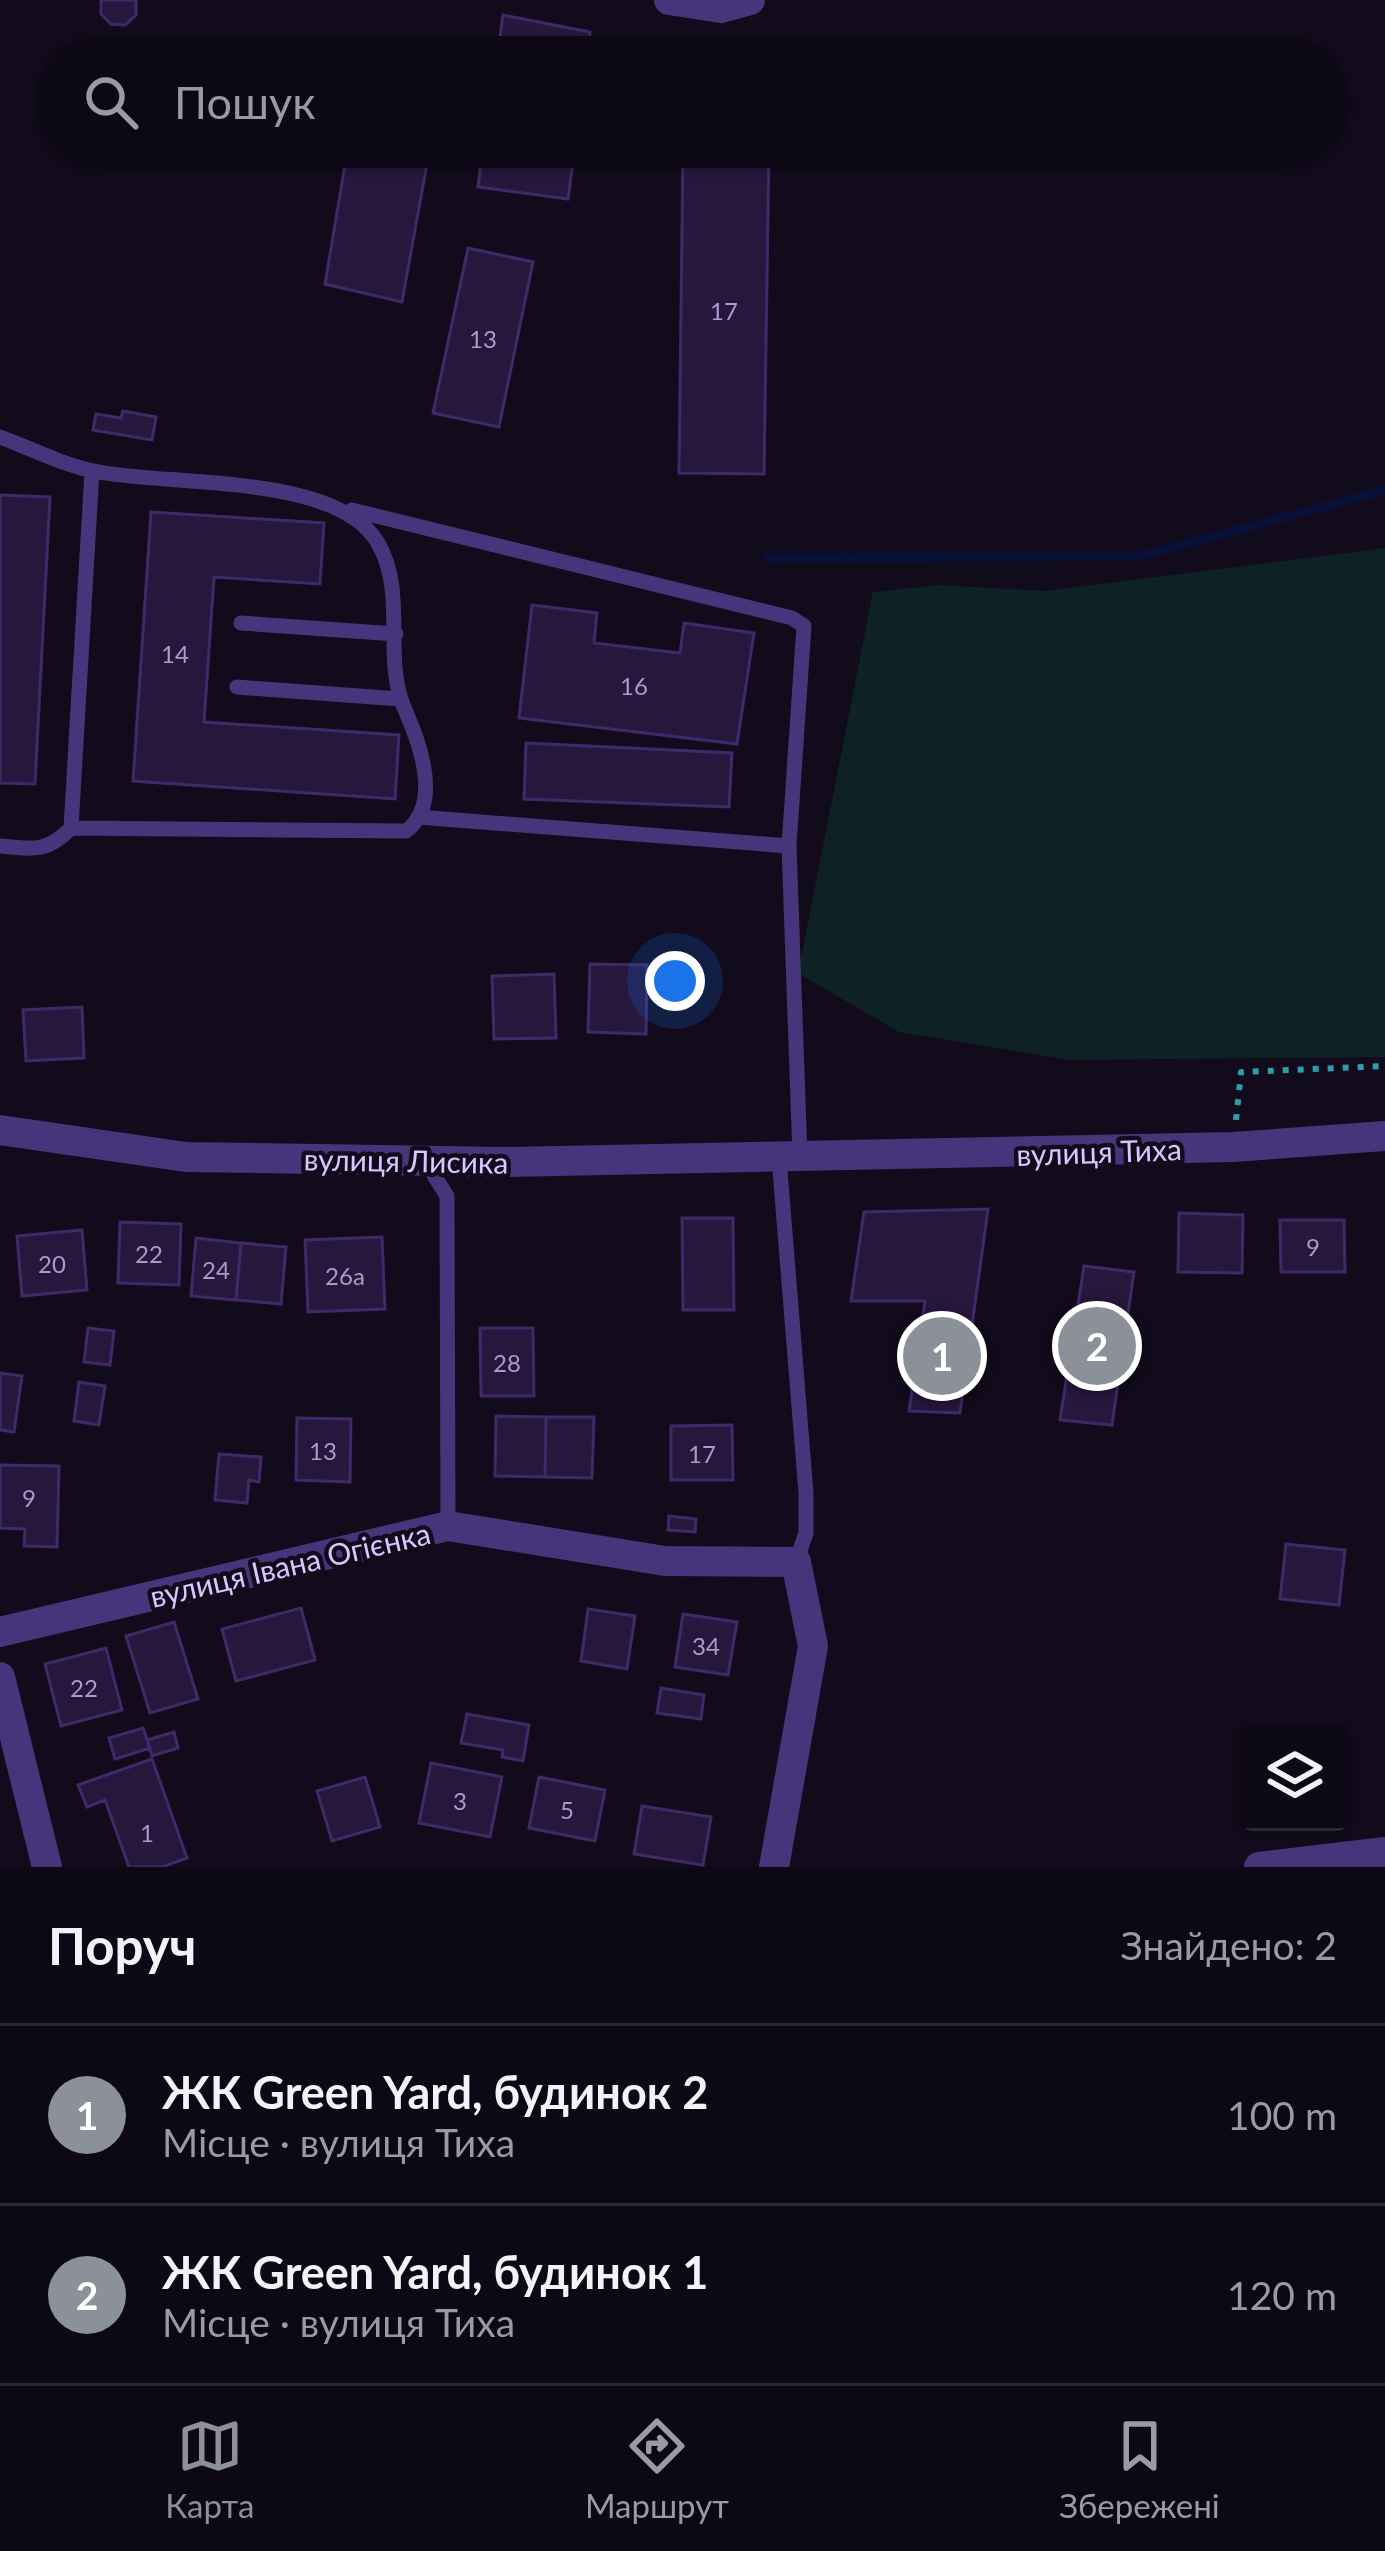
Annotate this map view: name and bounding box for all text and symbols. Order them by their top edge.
search box [36,36,1349,168]
icon: search [78,69,144,135]
text: Пошук [174,75,315,129]
house number: 17 [710,296,738,325]
house number: 13 [469,324,497,353]
house number: 14 [161,639,189,668]
house number: 16 [620,671,648,700]
your location [645,951,705,1011]
street label: вулиця Тиха [1016,1130,1182,1172]
street label: вулиця Лисика [303,1140,509,1180]
house number: 9 [1306,1232,1320,1261]
house number: 22 [135,1239,163,1268]
house number: 20 [38,1249,66,1278]
house number: 24 [202,1255,230,1284]
house number: 26а [325,1261,365,1290]
pin: 2 [1058,1301,1136,1391]
pin: 1 [903,1311,981,1401]
house number: 28 [493,1348,521,1377]
house number: 13 [309,1436,337,1465]
house number: 17 [688,1439,716,1468]
house number: 9 [22,1483,36,1512]
street label: вулиця Івана Огієнка [146,1514,434,1614]
house number: 34 [692,1631,720,1660]
house number: 22 [70,1673,98,1702]
map controls [1241,1723,1349,1831]
button: layers [1241,1723,1349,1831]
house number: 3 [453,1786,467,1815]
house number: 5 [560,1795,574,1824]
house number: 1 [140,1818,154,1847]
text: Поруч [48,1915,197,1976]
text: Знайдено: 2 [1120,1922,1337,1968]
text: ЖК Green Yard, будинок 2 [162,2065,708,2119]
text: 1 [76,2092,98,2138]
text: 100 m [1227,2092,1337,2138]
text: Місце · вулиця Тиха [162,2119,515,2165]
text: ЖК Green Yard, будинок 1 [162,2245,708,2299]
text: 2 [76,2272,98,2318]
text: 120 m [1227,2272,1337,2318]
text: Місце · вулиця Тиха [162,2299,515,2345]
tab: Карта [165,2413,254,2525]
tab: Маршрут [585,2413,729,2525]
tab: Збережені [1059,2413,1220,2525]

